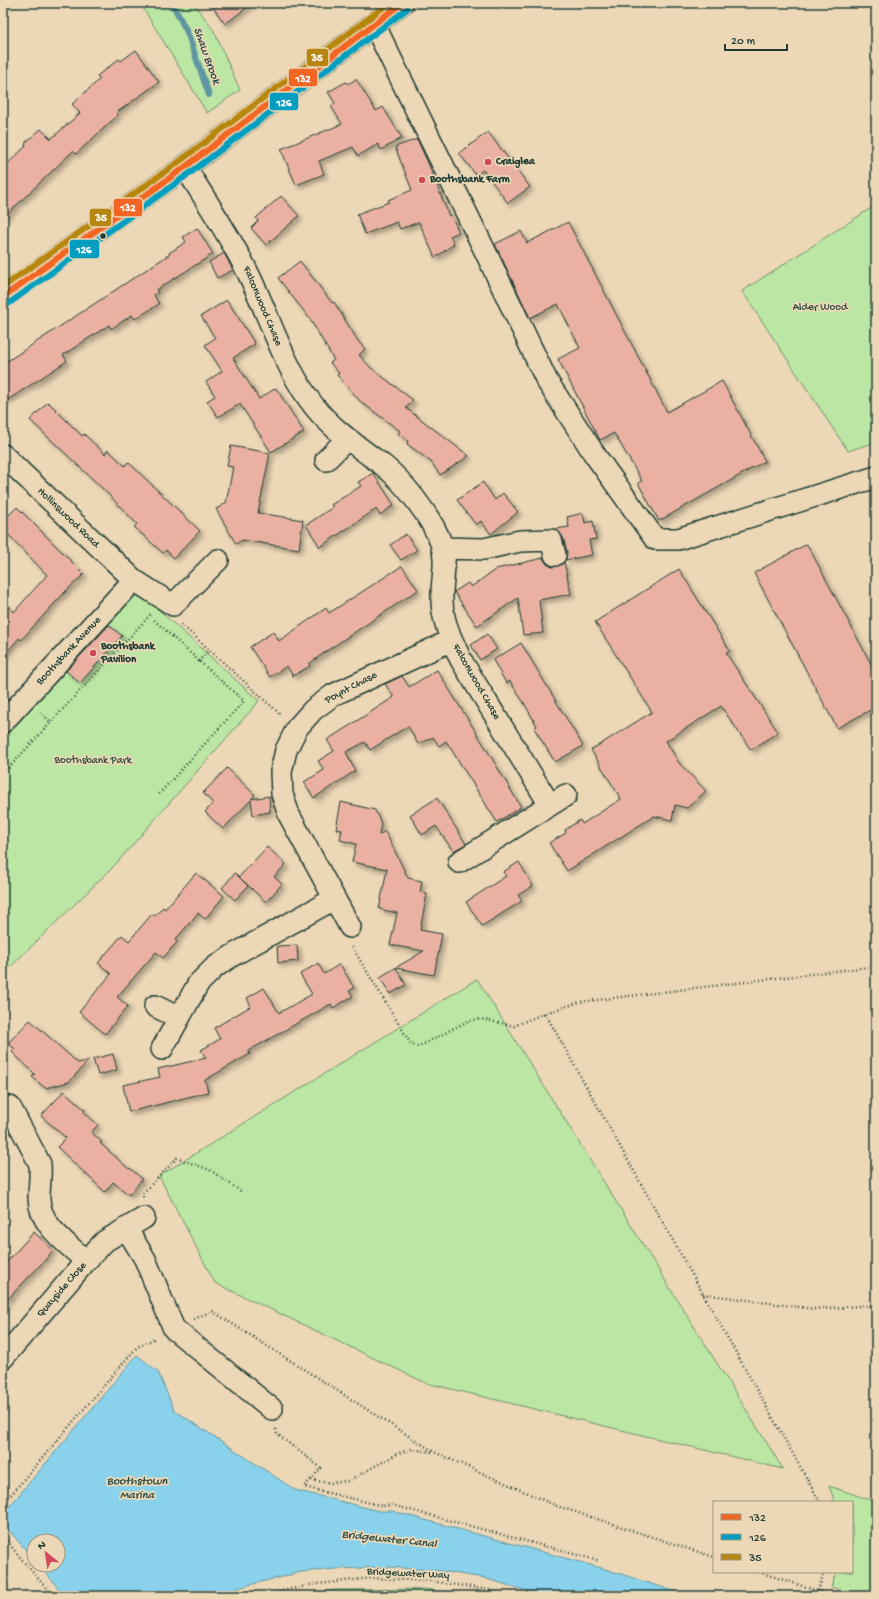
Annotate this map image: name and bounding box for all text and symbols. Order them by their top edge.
water label: Shaw Brook [189,26,223,88]
scale bar [725,26,787,52]
text: 20 m [731,35,756,49]
line badge: 35 [306,48,329,67]
text: 35 [310,53,323,65]
line badge: 132 [288,68,318,87]
text: 132 [294,74,311,86]
line badge: 126 [269,92,299,111]
text: 126 [275,98,292,110]
place label: Craiglea [495,156,536,169]
marker: Craiglea [483,157,493,167]
place label: Boothsbank Farm [429,173,510,186]
marker: Boothsbank Farm [417,175,427,185]
line badge: 132 [113,198,143,217]
text: 132 [119,203,136,215]
line badge: 35 [89,208,112,227]
text: 35 [94,213,107,225]
unlabelled marker [98,231,108,241]
line badge: 126 [69,239,100,259]
text: 126 [75,245,92,257]
street label: Falconwood Chase [239,263,284,348]
park label: Alder Wood [793,302,849,314]
street label: Hollinswood Road [35,485,103,552]
street label: Boothsbank Avenue [34,614,104,688]
place label: Boothsbank Pavilion [100,640,157,666]
street label: Falconwood Chase [449,641,503,722]
marker: Boothsbank Pavilion [88,648,98,658]
street label: Poynt Chase [322,669,379,707]
park label: Boothsbank Park [53,755,133,767]
street label: Quayside Close [35,1260,89,1320]
water label: Boothstown Marina [107,1475,168,1503]
legend [713,1501,853,1573]
text: 132 [748,1512,766,1526]
water label: Bridgewater Canal [341,1528,438,1552]
text: 126 [748,1532,767,1546]
north arrow [26,1533,66,1573]
text: N [36,1539,48,1553]
text: 35 [748,1552,762,1566]
street label: Bridgewater Way [366,1566,450,1582]

